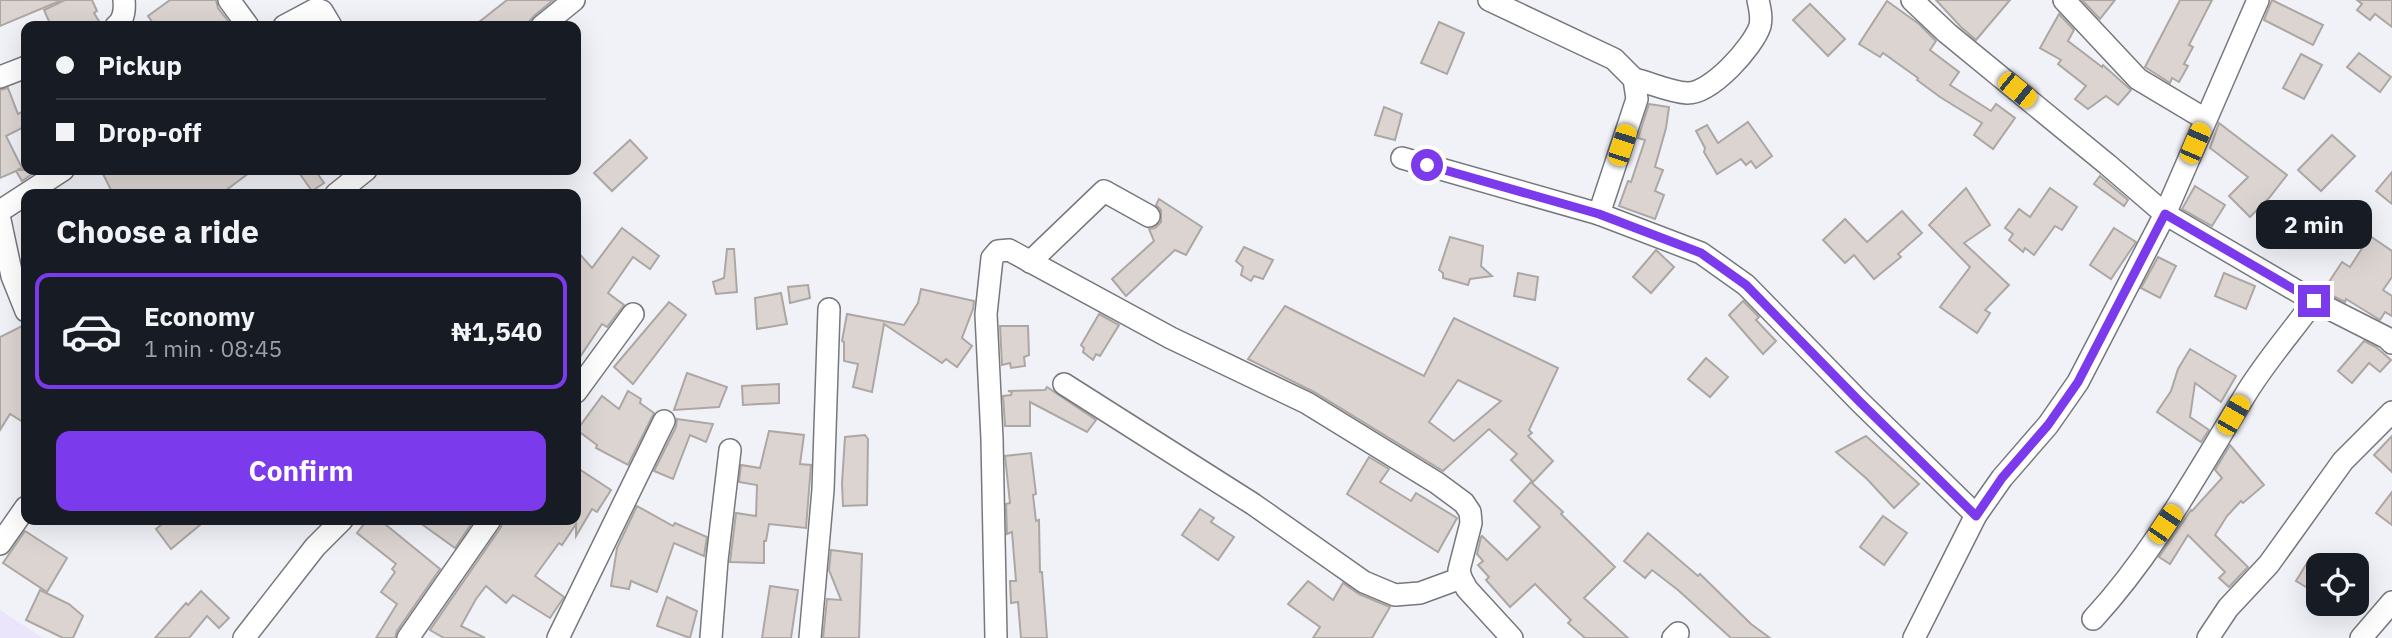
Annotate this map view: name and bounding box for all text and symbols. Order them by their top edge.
text: Pickup [98,48,182,82]
car [1995,69,2040,111]
text: Drop-off [98,115,201,149]
car [2178,120,2213,166]
car [1606,122,1639,168]
route start [1411,149,1443,181]
callout: 2 min [2256,200,2372,248]
text: 2 min [2284,209,2344,239]
text: Choose a ride [56,210,259,252]
route end [2298,285,2330,317]
text: Economy [144,299,255,333]
icon: car [60,300,123,363]
text: ₦1,540 [451,314,542,348]
text: 1 min · 08:45 [144,333,282,363]
car [2214,392,2253,438]
button: Confirm [56,431,546,511]
car [2145,501,2186,547]
map controls [2306,553,2369,616]
button: locate [2306,553,2369,616]

